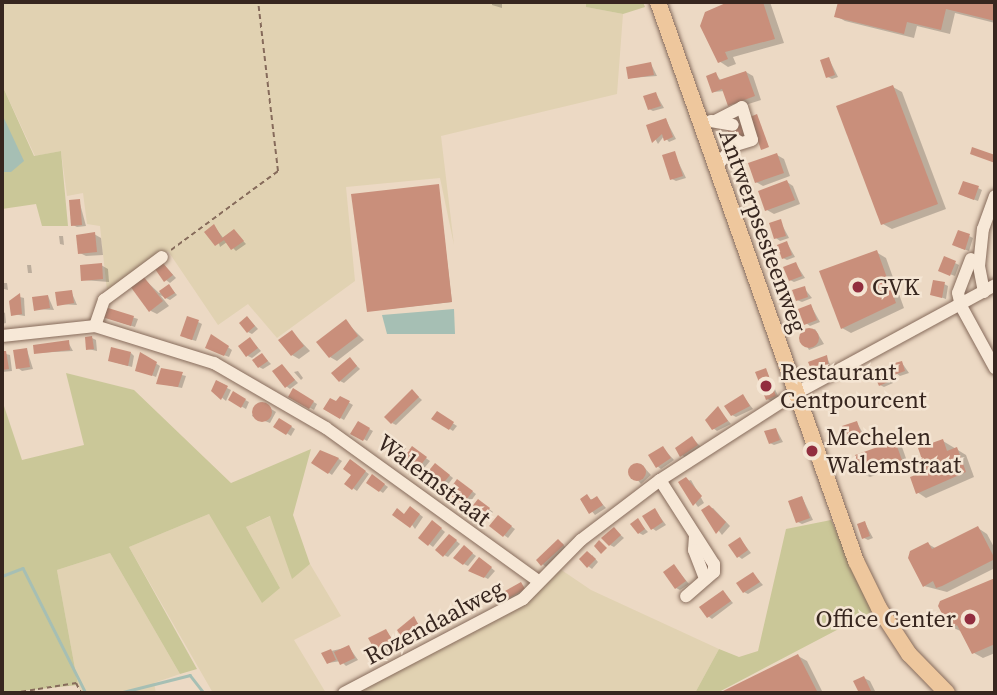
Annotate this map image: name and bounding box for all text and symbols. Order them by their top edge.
street label: Antwerpsesteenweg [713,125,813,337]
place label: GVK [872,273,920,301]
marker: GVK [850,279,866,295]
place label: Restaurant Centpourcent [780,358,927,414]
marker: Restaurant Centpourcent [758,378,774,394]
place label: Mechelen Walemstraat [826,423,961,479]
street label: Walemstraat [371,428,497,532]
marker: Mechelen Walemstraat [804,443,820,459]
street label: Rozendaalweg [359,573,509,671]
place label: Office Center [816,605,956,633]
marker: Office Center [962,611,978,627]

